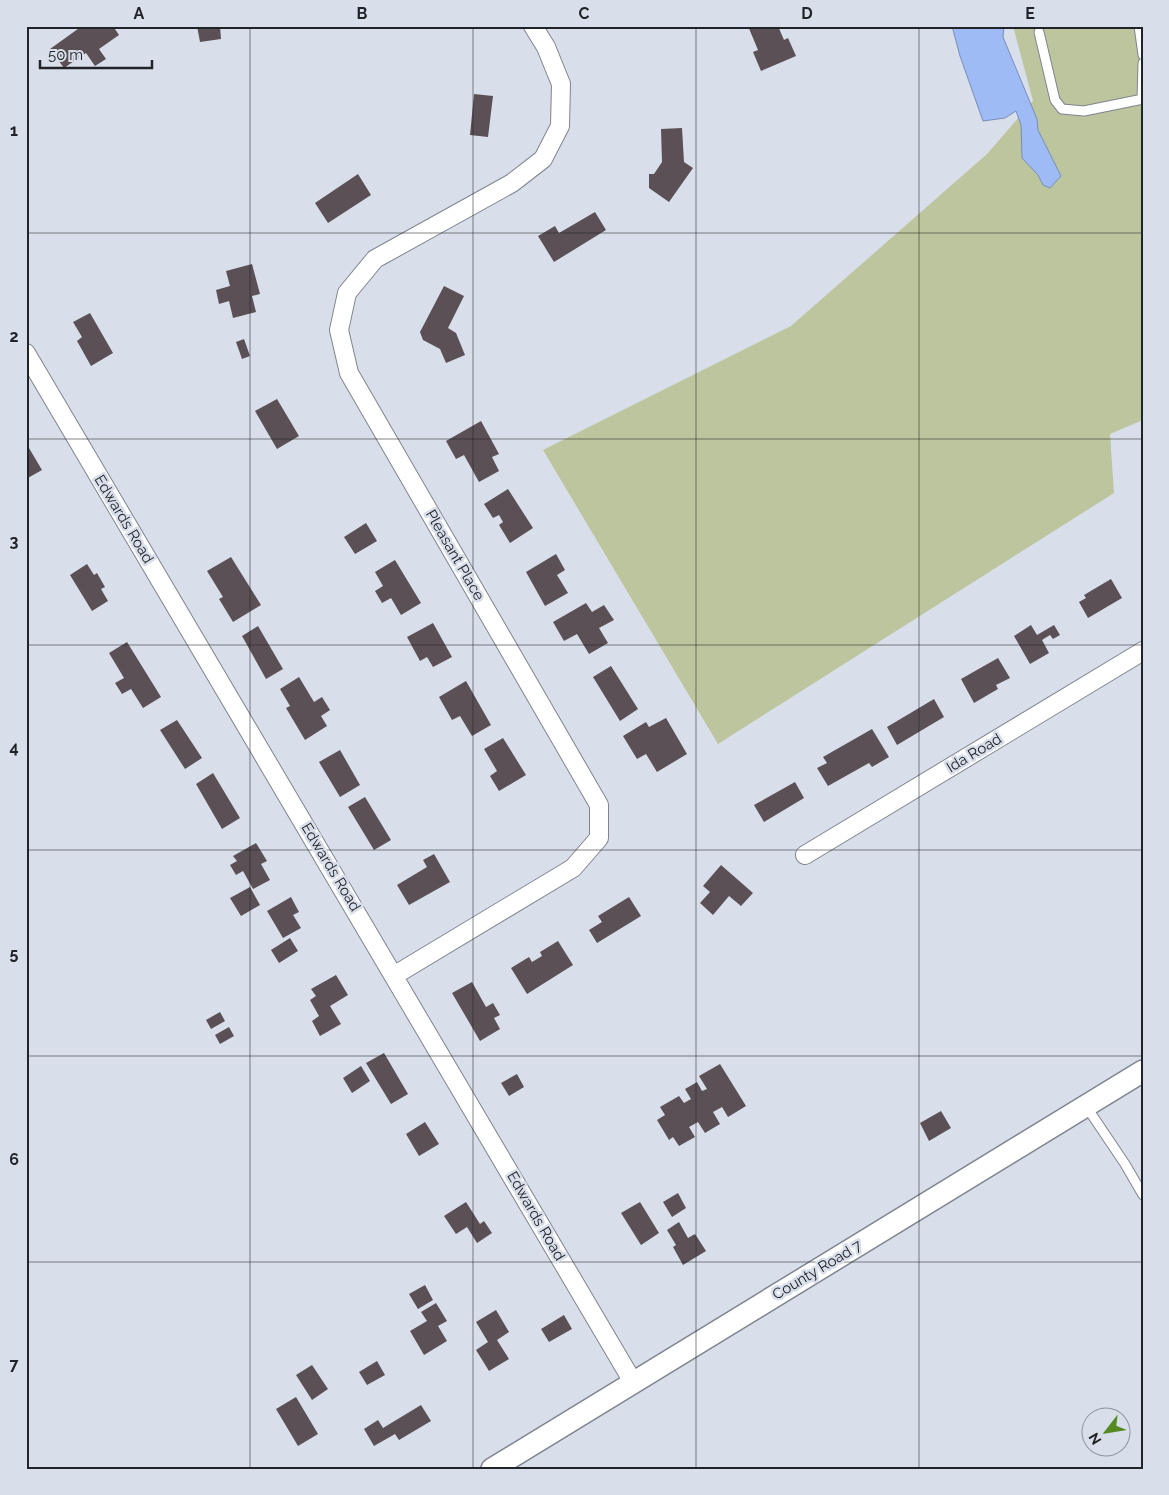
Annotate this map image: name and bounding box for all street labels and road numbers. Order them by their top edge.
street label: Edwards Road [91,472,157,566]
street label: Pleasant Place [422,506,488,604]
street label: Ida Road [943,730,1005,776]
street label: Edwards Road [298,820,364,914]
street label: Edwards Road [503,1168,569,1264]
street label: County Road 7 [769,1236,865,1304]

